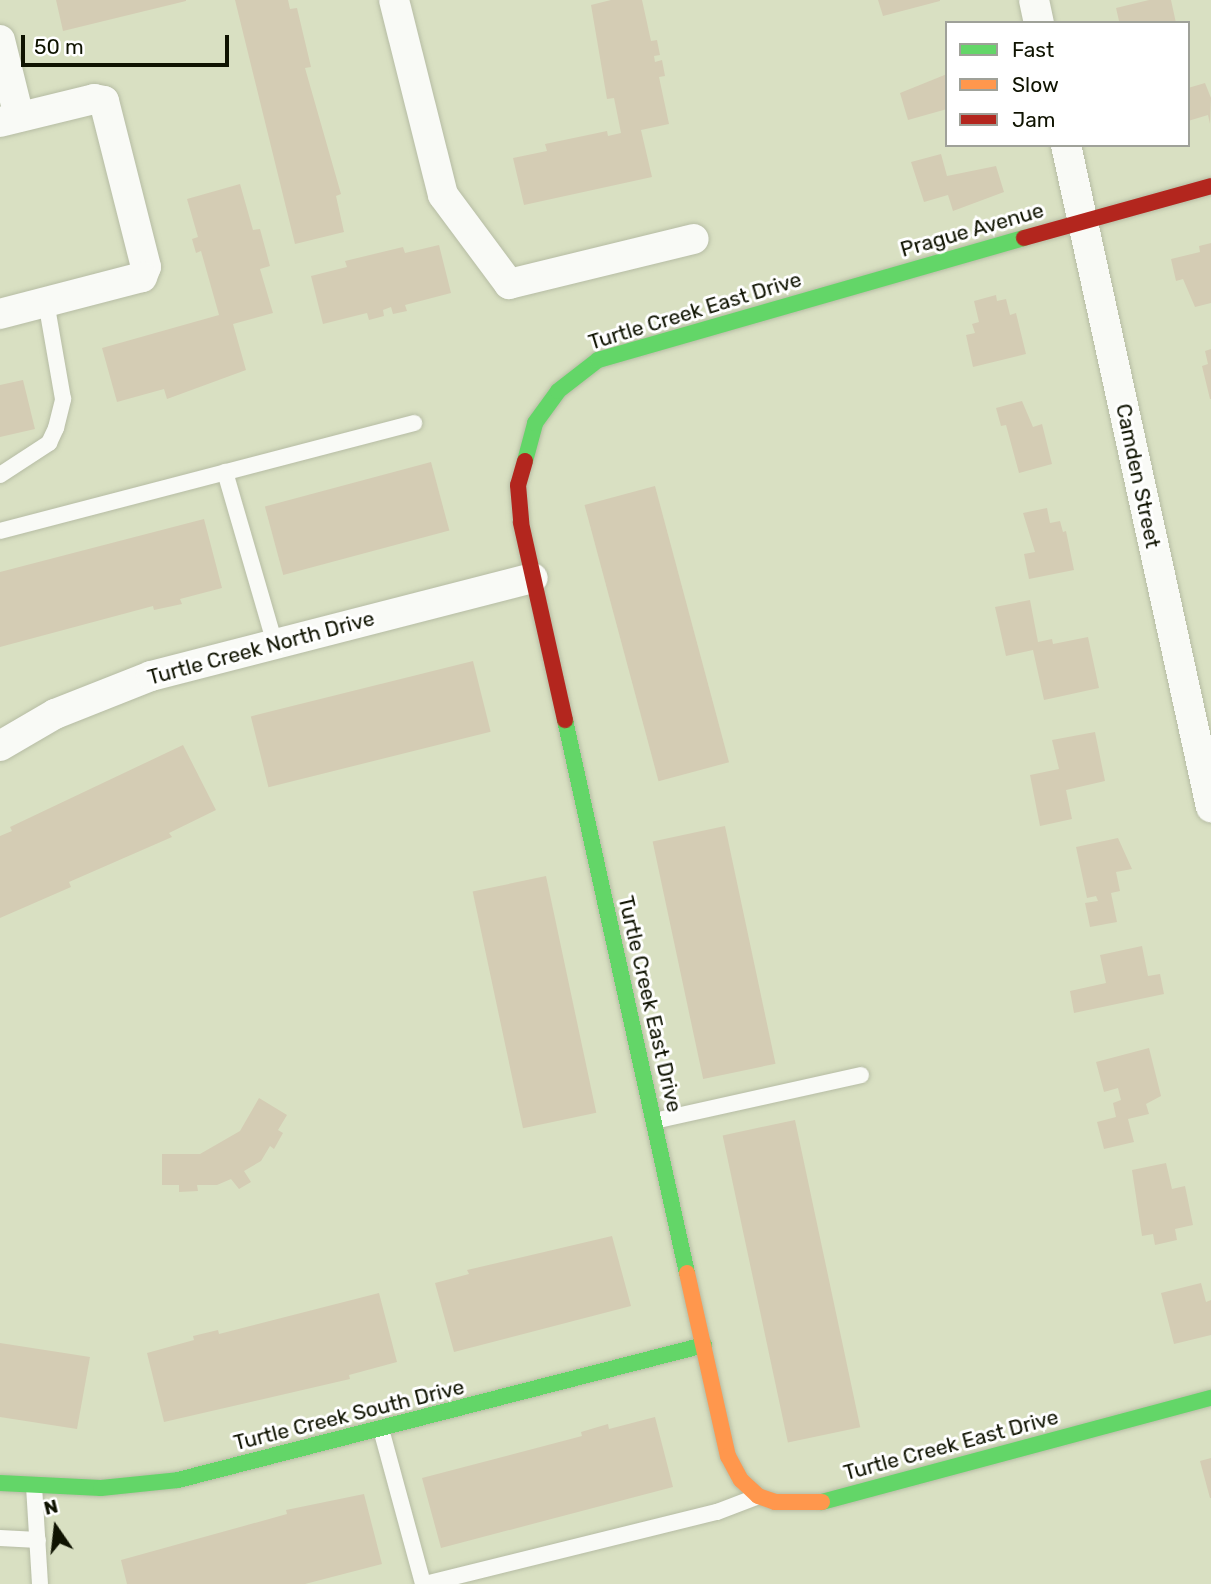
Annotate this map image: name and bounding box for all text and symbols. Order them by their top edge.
scale bar [24,21,233,65]
legend [945,21,1190,147]
text: 50 m [34,34,84,59]
text: Fast [1012,37,1054,62]
text: Slow [1012,72,1059,97]
text: Jam [1012,107,1056,132]
street label: Prague Avenue [897,197,1047,263]
street label: Turtle Creek East Drive [585,267,805,355]
street label: Camden Street [1110,401,1166,551]
street label: Turtle Creek North Drive [145,606,377,690]
street label: Turtle Creek East Drive [613,893,687,1115]
street label: Turtle Creek South Drive [231,1374,467,1456]
street label: Turtle Creek East Drive [841,1404,1061,1486]
north arrow [21,1493,91,1563]
text: N [41,1494,60,1520]

